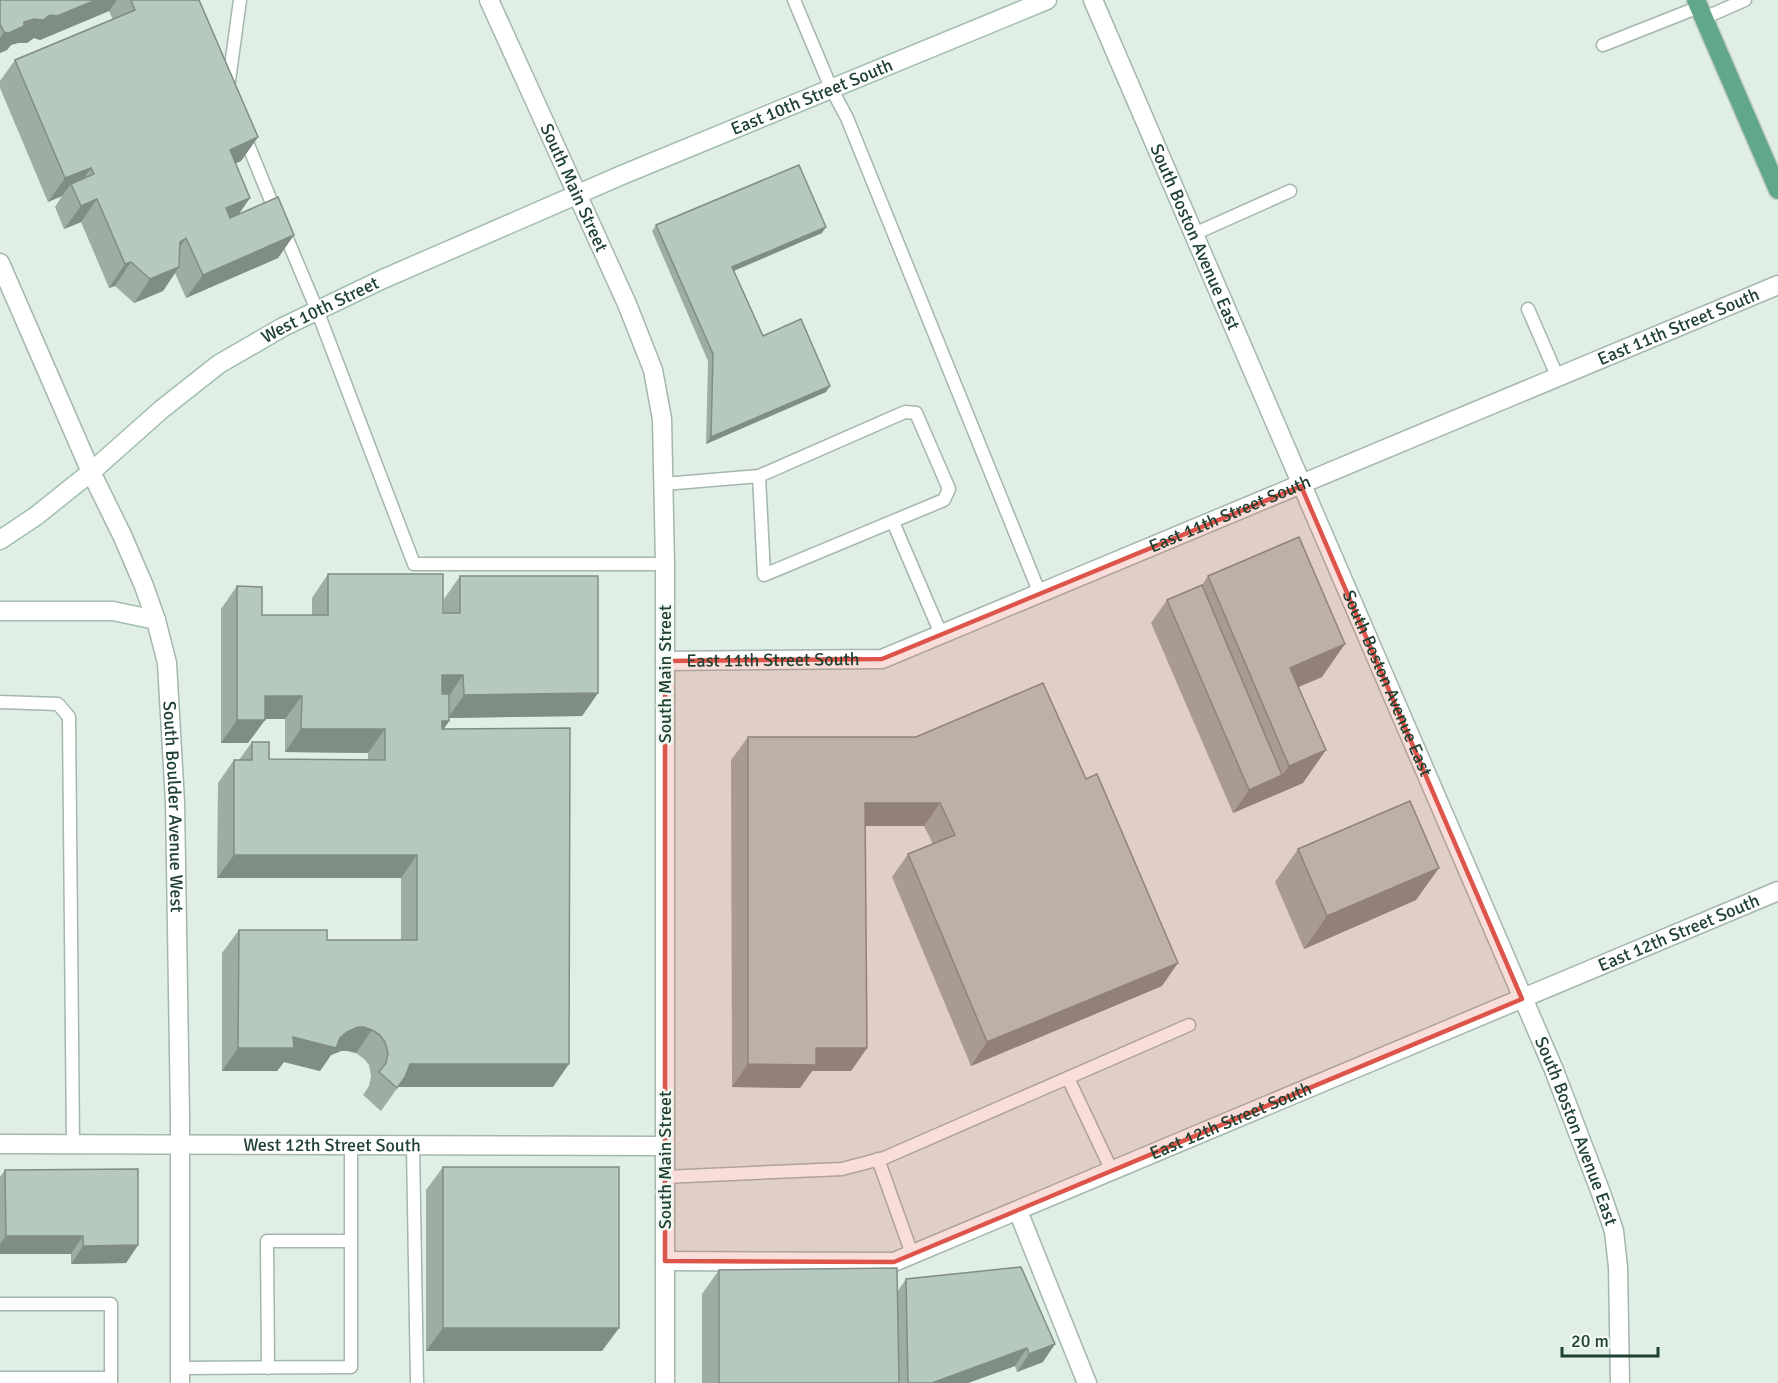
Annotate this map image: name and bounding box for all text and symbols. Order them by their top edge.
street label: East 10th Street South [728,54,896,140]
street label: South Main Street [535,120,613,255]
street label: South Boston Avenue East [1145,141,1245,333]
street label: West 10th Street [257,272,382,348]
street label: East 11th Street South [1594,283,1763,370]
street label: East 11th Street South [1146,470,1314,557]
street label: South Boston Avenue East [1338,587,1437,780]
street label: South Main Street [654,605,676,743]
street label: East 11th Street South [686,648,860,672]
street label: South Boulder Avenue West [158,700,188,913]
street label: East 12th Street South [1595,889,1763,976]
street label: South Boston Avenue East [1530,1033,1622,1228]
street label: East 12th Street South [1146,1077,1315,1164]
street label: South Main Street [654,1091,676,1229]
street label: West 12th Street South [243,1134,421,1156]
scale bar [1562,1320,1658,1358]
text: 20 m [1571,1330,1609,1352]

